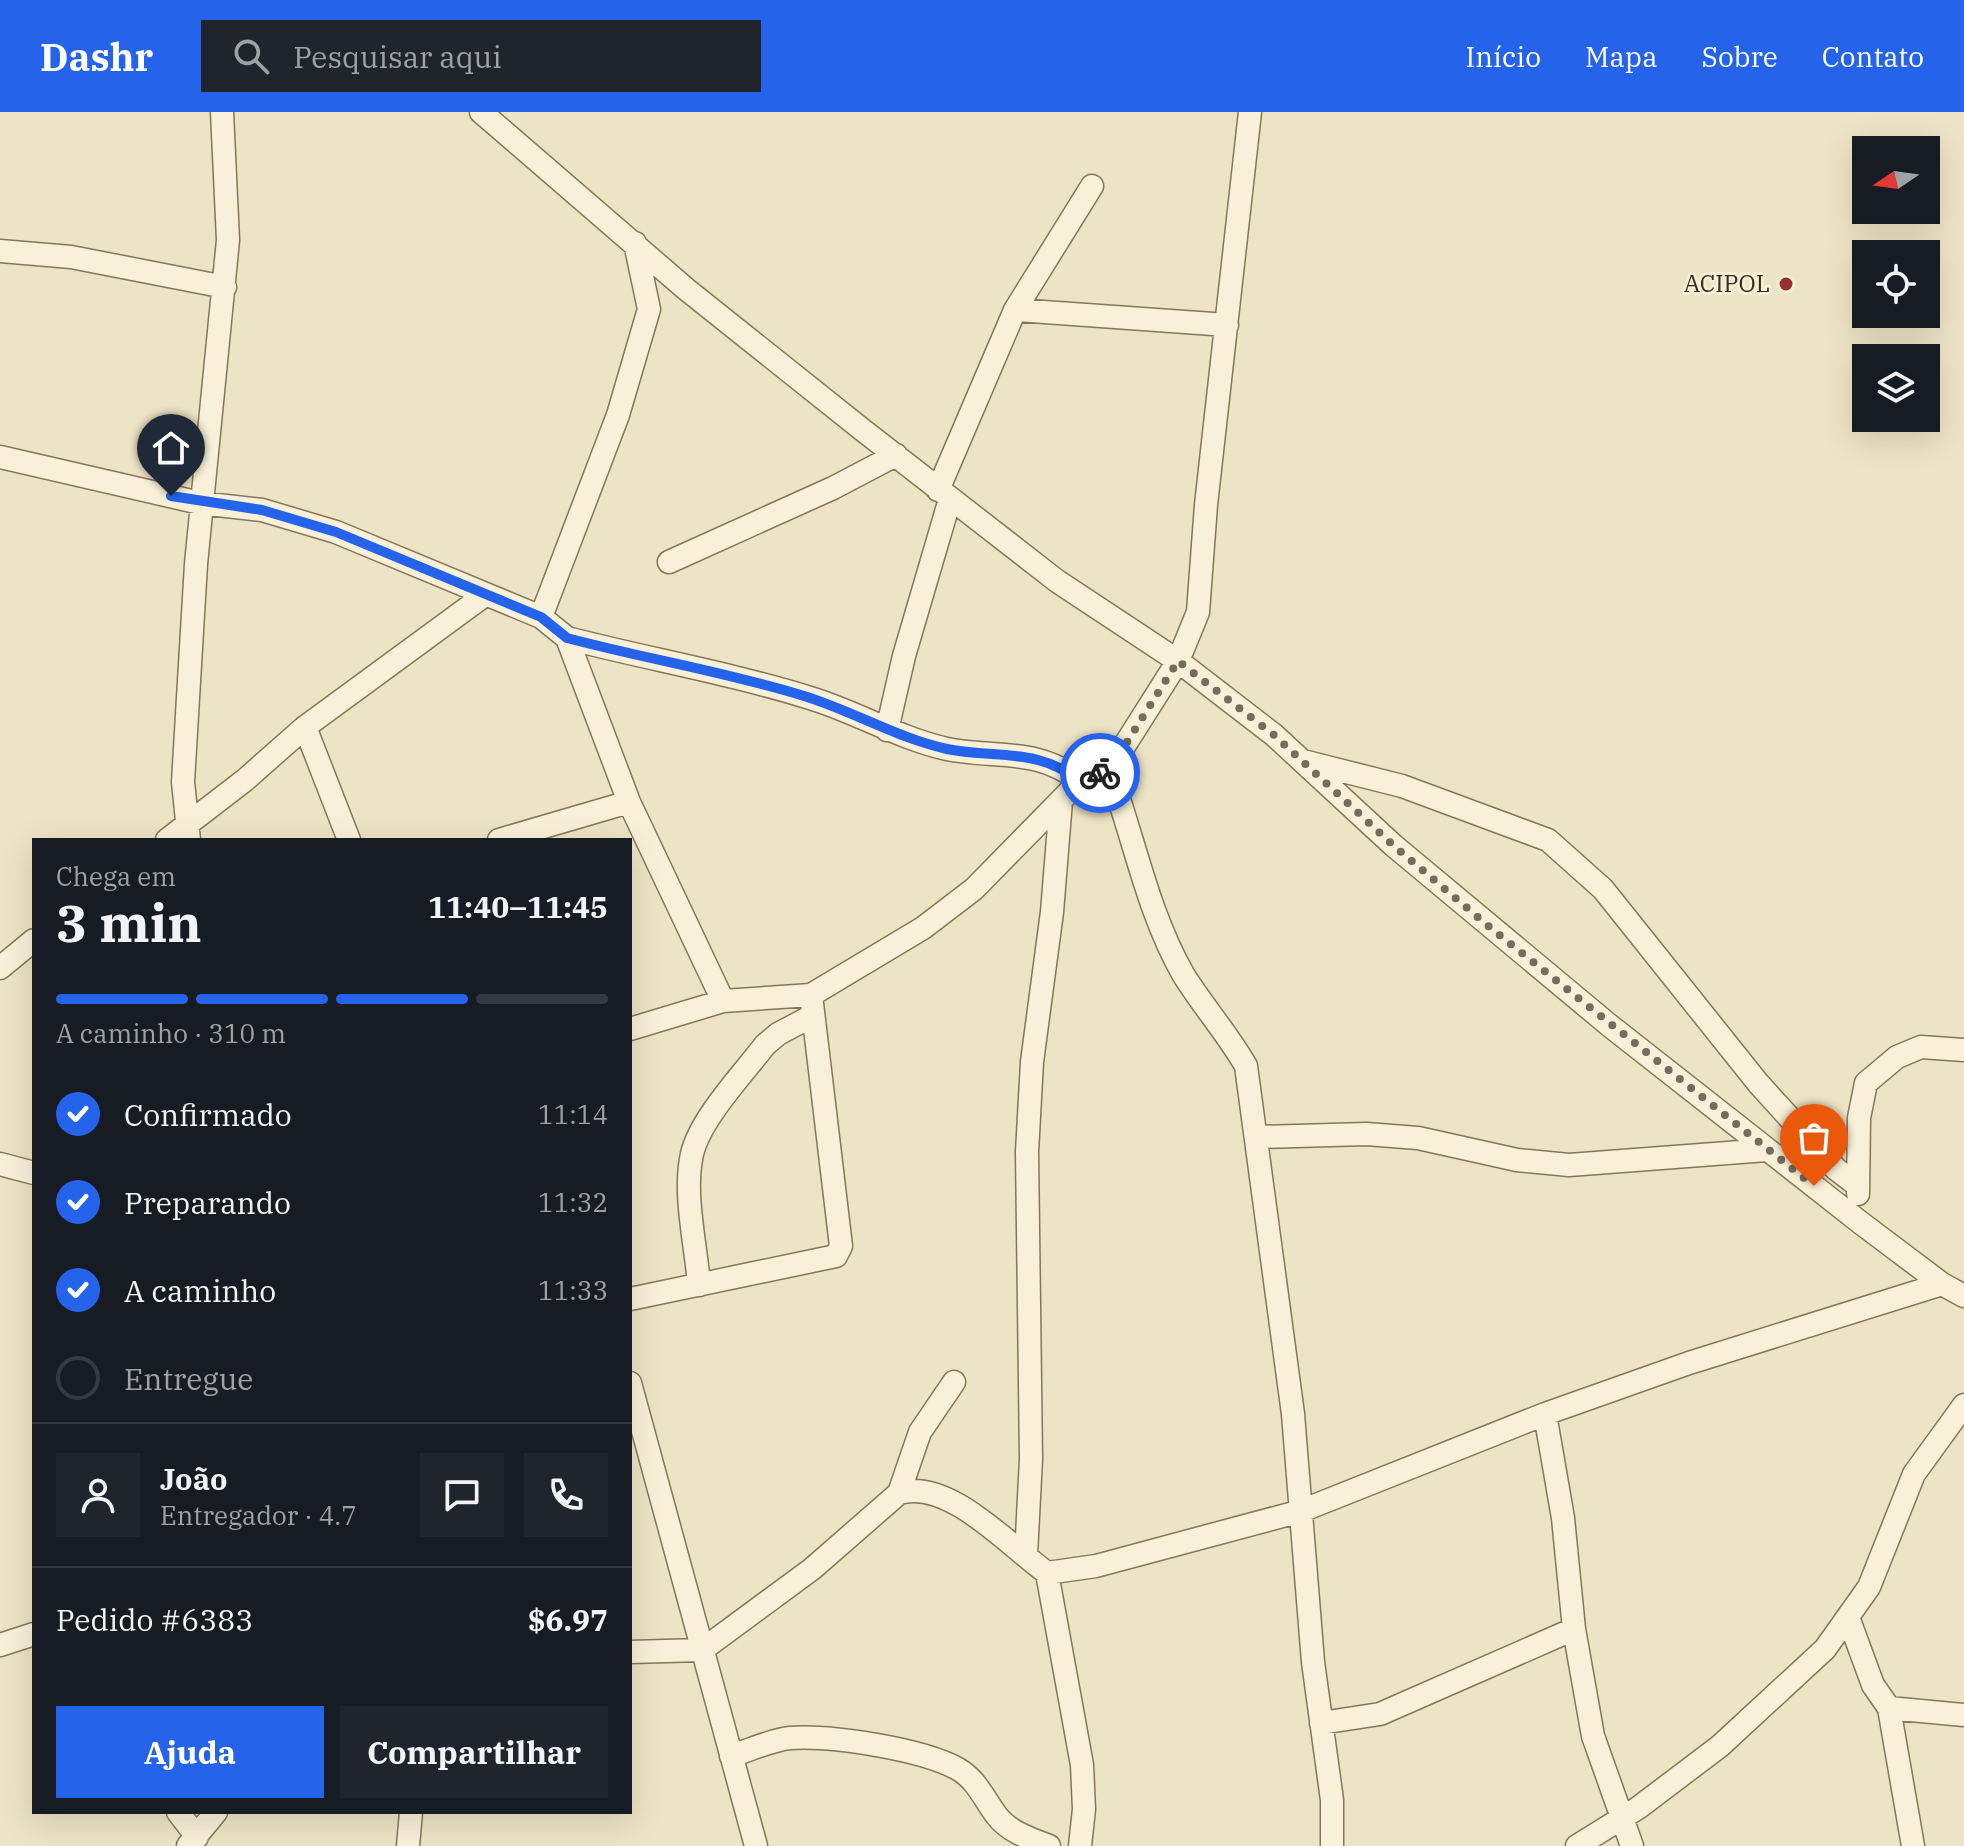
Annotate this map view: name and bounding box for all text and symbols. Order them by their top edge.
search box [201,20,761,92]
text: Dashr [40,32,153,81]
icon: search [229,34,273,78]
text: Pesquisar aqui [293,37,502,76]
text: Início [1466,38,1541,75]
text: Mapa [1585,38,1657,75]
text: Sobre [1701,38,1778,75]
text: Contato [1822,38,1924,75]
north arrow [1852,136,1940,224]
map controls [1852,136,1940,432]
button: locate [1852,240,1940,328]
place label: ACIPOL [1684,267,1770,299]
marker: ACIPOL [1777,275,1795,293]
button: layers [1852,344,1940,432]
pin [137,414,205,496]
icon: home [149,426,193,470]
courier [1060,733,1140,813]
icon: bike [1078,751,1122,795]
text: Chega em [56,859,176,893]
text: 11:40–11:45 [428,887,608,926]
text: 3 min [56,889,202,956]
text: A caminho · 310 m [56,1016,286,1050]
icon: check [56,1092,100,1136]
text: Confirmado [124,1095,292,1134]
text: 11:14 [538,1097,608,1131]
pin [1780,1104,1848,1186]
icon: bag [1792,1116,1836,1160]
icon: check [56,1180,100,1224]
text: Preparando [124,1183,291,1222]
text: 11:32 [538,1185,608,1219]
icon: check [56,1268,100,1312]
text: A caminho [124,1271,276,1310]
text: 11:33 [538,1273,608,1307]
text: Entregue [124,1359,253,1398]
button: person [56,1453,140,1537]
button: chat [420,1453,504,1537]
button: phone [524,1453,608,1537]
text: João [160,1459,227,1498]
text: Entregador · 4.7 [160,1498,357,1532]
text: Pedido #6383 [56,1600,253,1639]
text: $6.97 [528,1600,608,1639]
button: Ajuda [56,1706,324,1798]
button: Compartilhar [340,1706,608,1798]

